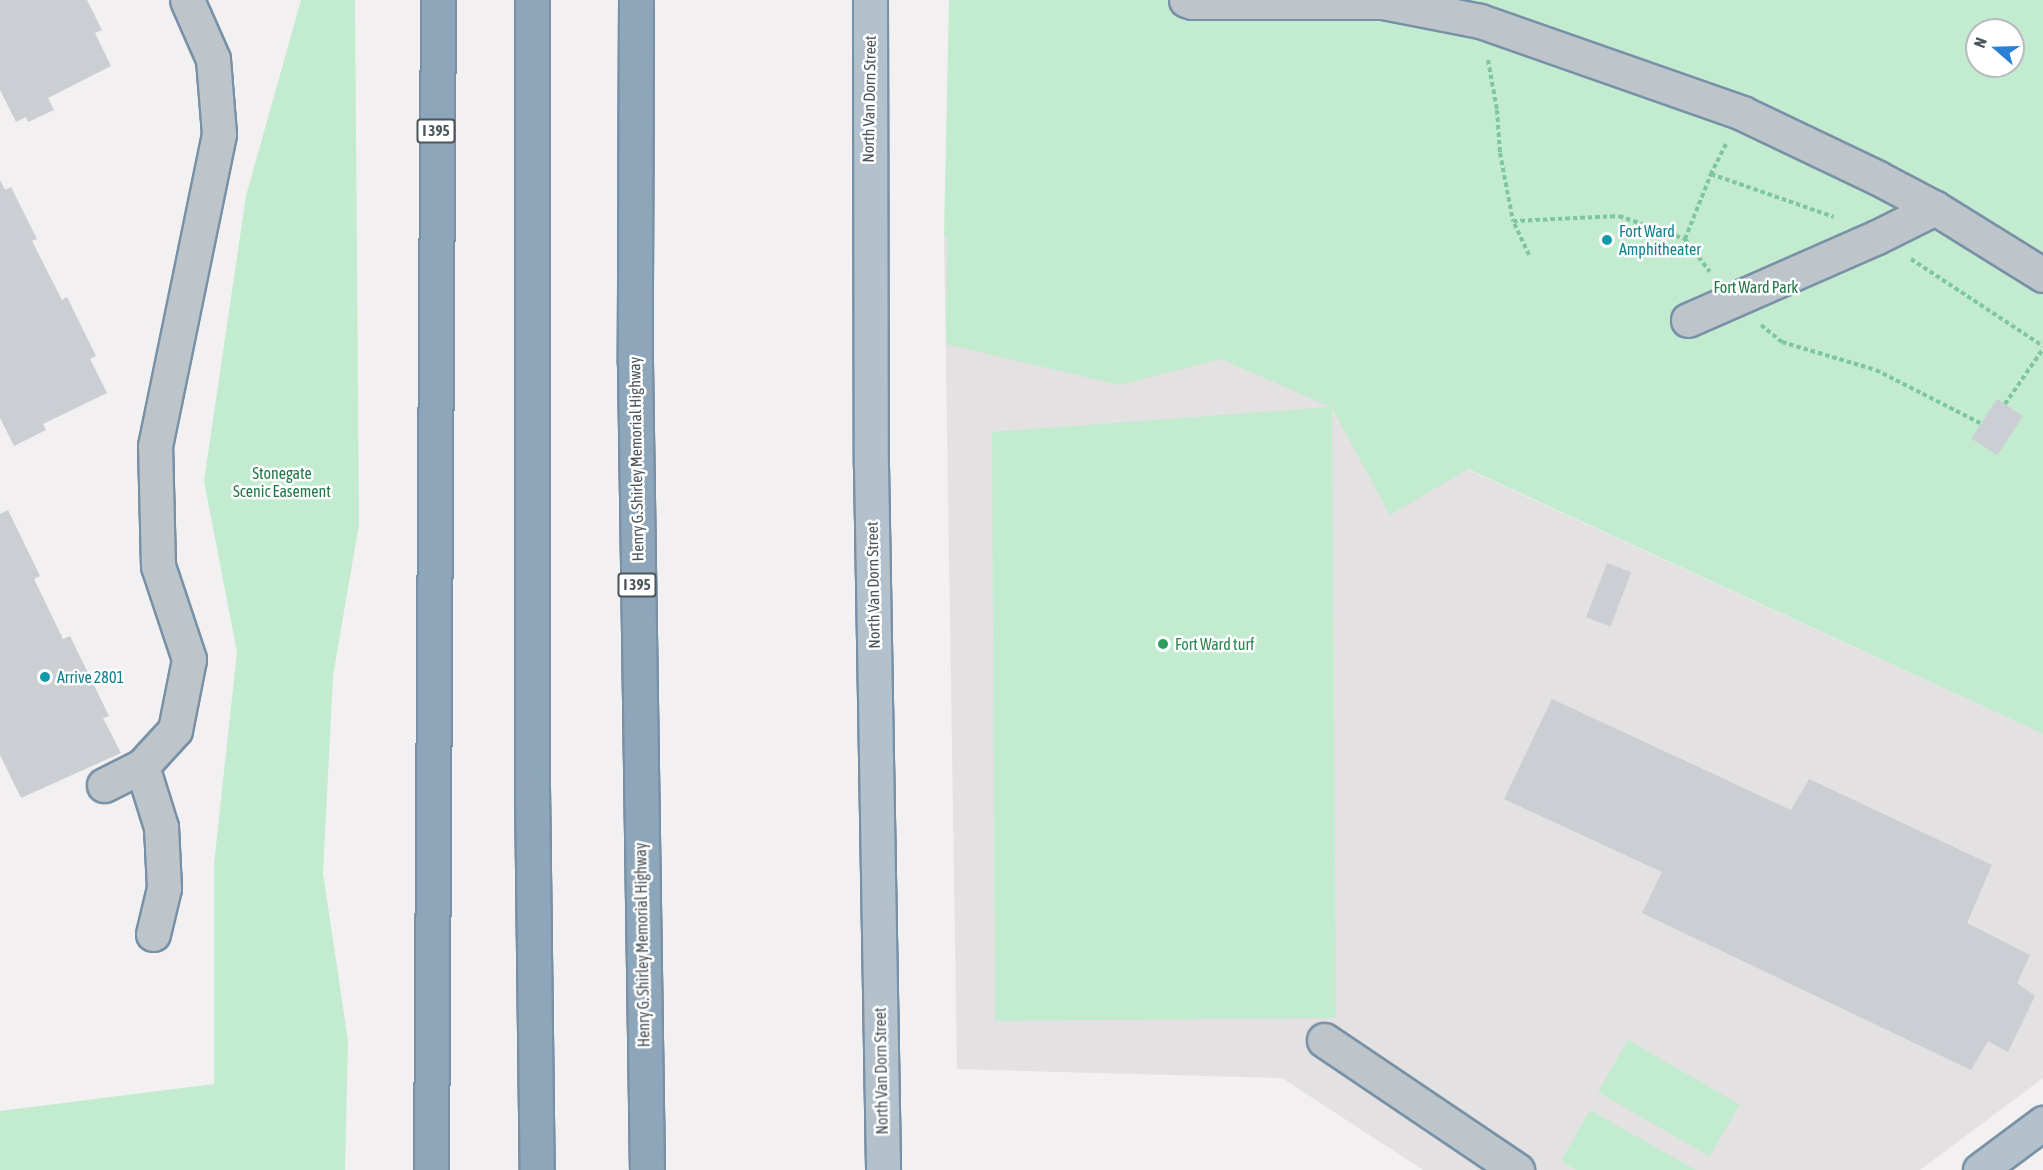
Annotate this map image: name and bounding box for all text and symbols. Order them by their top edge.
north arrow [1965,18,2025,78]
street label: North Van Dorn Street [858,35,880,163]
text: N [1970,35,1990,50]
road number: I 395 [415,119,457,143]
place label: Fort Ward Amphitheater [1619,221,1701,259]
marker: Fort Ward Amphitheater [1600,233,1614,247]
park label: Fort Ward Park [1714,277,1798,297]
street label: Henry G. Shirley Memorial Highway [625,357,647,561]
park label: Stonegate Scenic Easement [233,463,331,501]
street label: North Van Dorn Street [862,521,884,649]
road number: I 395 [616,573,658,597]
place label: Fort Ward turf [1175,634,1254,654]
marker: Fort Ward turf [1156,637,1170,651]
place label: Arrive 2801 [57,667,124,687]
marker: Arrive 2801 [38,670,52,684]
street label: Henry G. Shirley Memorial Highway [631,843,653,1047]
street label: North Van Dorn Street [870,1007,892,1135]

